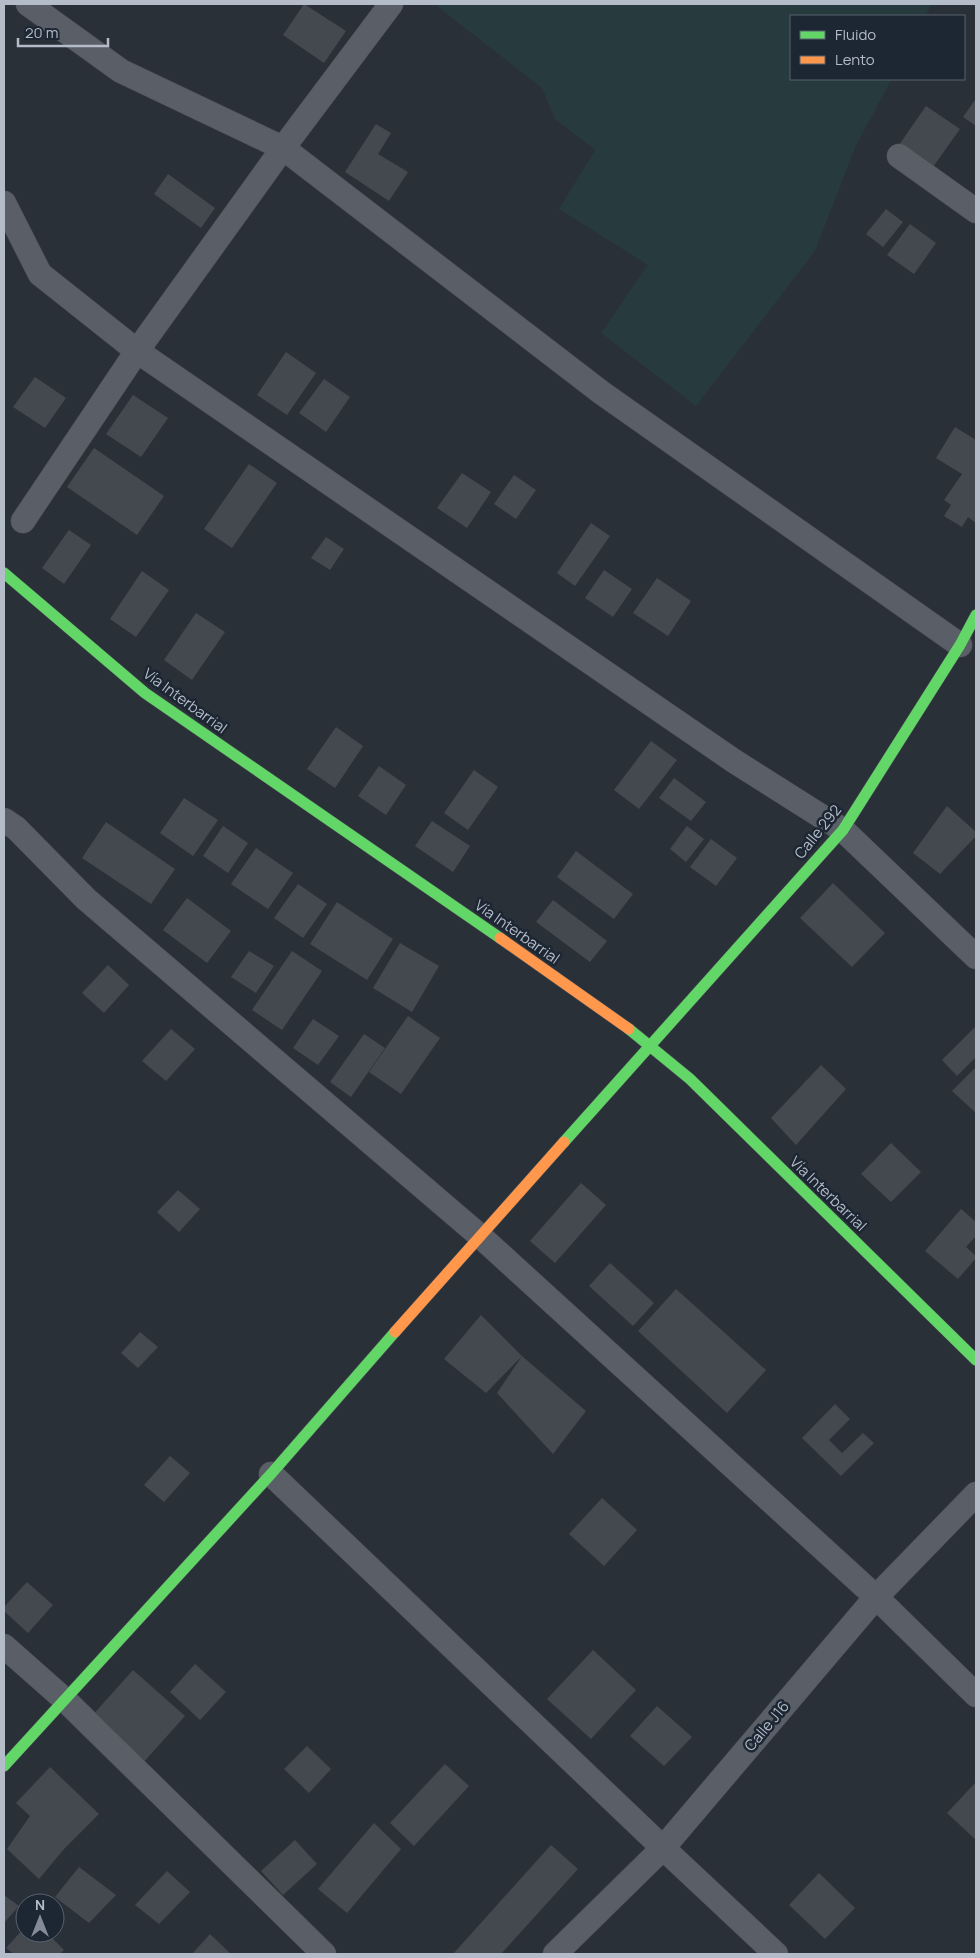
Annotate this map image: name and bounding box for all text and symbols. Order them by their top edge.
scale bar [18,15,108,47]
legend [790,15,965,80]
text: 20 m [25,22,58,43]
text: Fluido [835,24,876,45]
text: Lento [835,49,875,70]
street label: Vía Interbarrial [139,663,232,738]
street label: Calle 292 [789,800,846,863]
street label: Vía Interbarrial [471,895,564,969]
street label: Vía Interbarrial [785,1152,871,1236]
street label: Calle J16 [739,1696,794,1755]
north arrow [15,1893,65,1943]
text: N [35,1895,45,1914]

